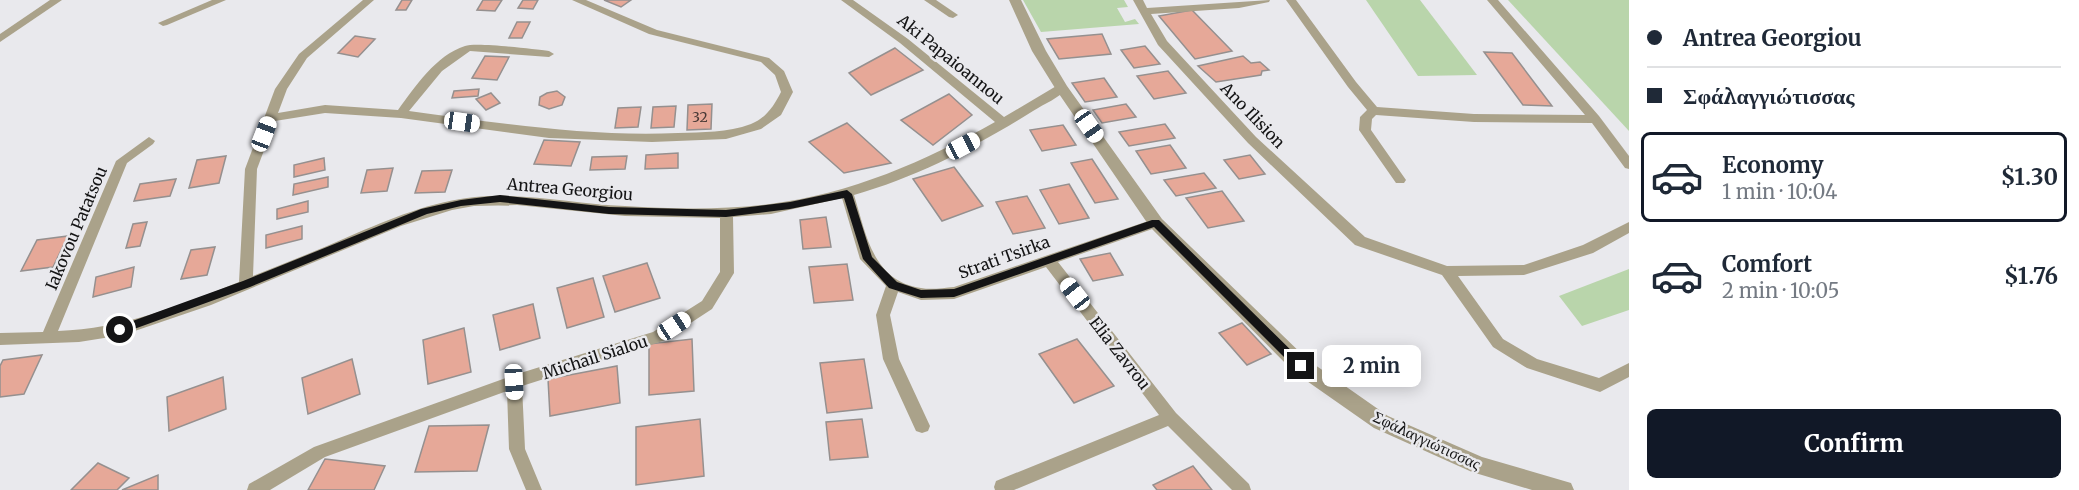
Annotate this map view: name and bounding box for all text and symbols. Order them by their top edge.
street label: Aki Papaioannou [893,9,1008,108]
text: Antrea Georgiou [1683,24,1862,52]
street label: Ano Ilision [1216,77,1290,152]
text: Σφάλαγγιώτισσας [1683,82,1855,110]
car [1071,106,1107,146]
house number: 32 [692,108,708,126]
car [443,111,481,133]
car [249,114,279,154]
car [943,130,983,162]
icon: car [1650,150,1704,204]
text: Economy [1722,151,1823,179]
street label: Iakovou Patatsou [41,163,111,293]
text: $1.30 [2001,163,2058,191]
street label: Antrea Georgiou [505,173,634,204]
text: 1 min · 10:04 [1722,179,1837,204]
street label: Strati Tsirka [956,231,1053,283]
icon: car [1650,249,1704,303]
text: Comfort [1722,250,1812,278]
text: $1.76 [2004,262,2058,290]
car [1057,274,1093,314]
text: 2 min · 10:05 [1722,278,1839,303]
car [654,309,694,343]
street label: Elia Zavrou [1085,313,1155,393]
route start [106,316,133,343]
street label: Michail Sialou [540,331,650,383]
callout: 2 min [1322,345,1421,387]
route end [1287,352,1314,379]
text: 2 min [1343,353,1400,378]
car [504,364,524,400]
street label: Σφάλαγγιώτισσας [1370,406,1485,474]
button: Confirm [1647,409,2061,478]

